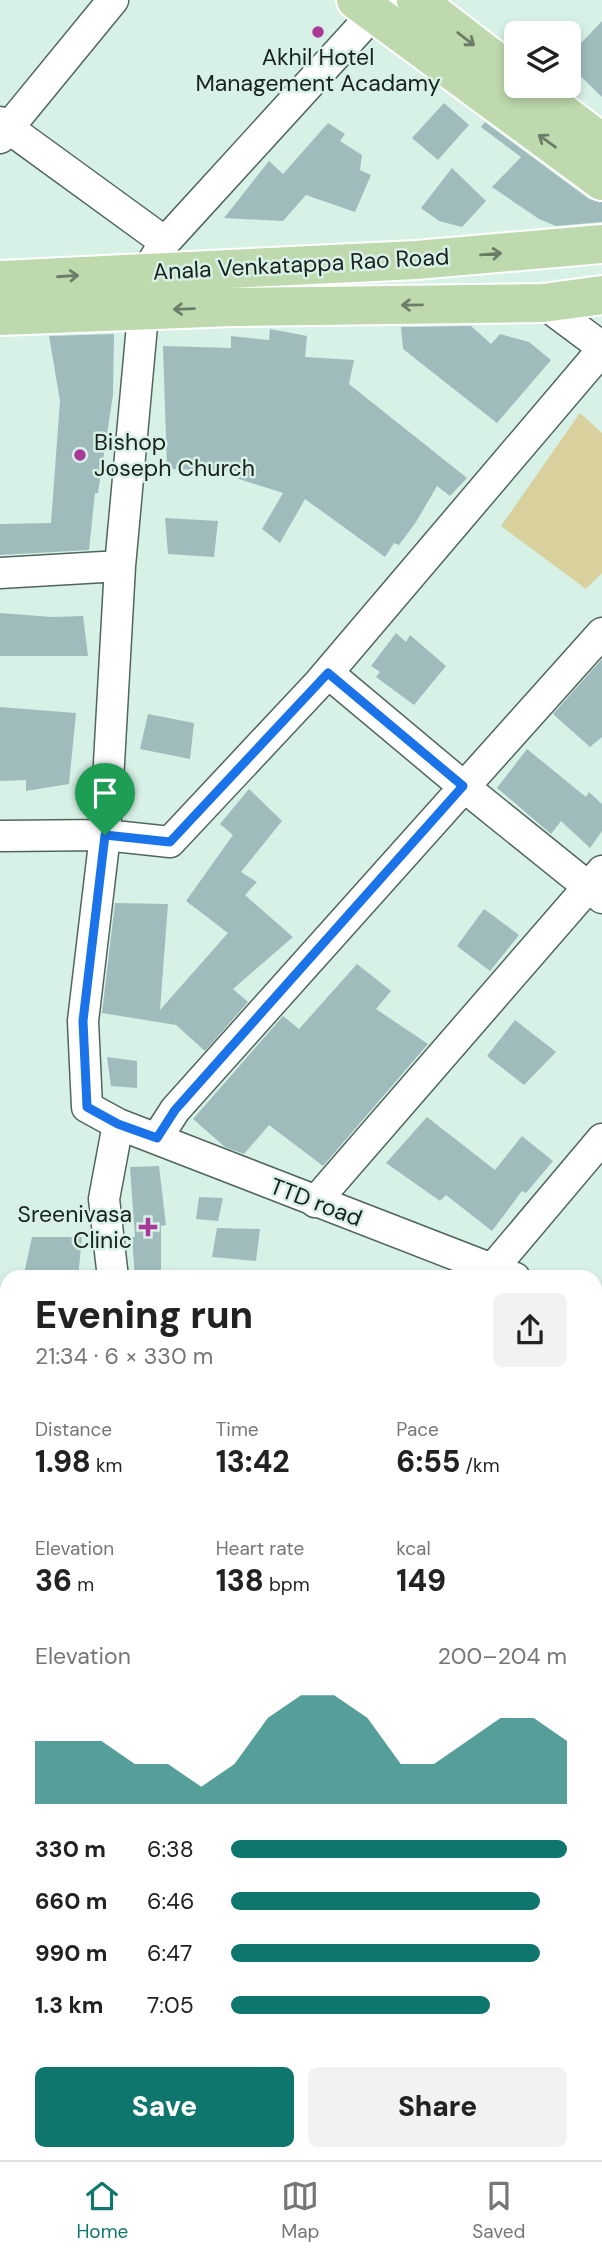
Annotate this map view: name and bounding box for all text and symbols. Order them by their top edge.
map controls [504,21,581,98]
button: layers [504,21,581,98]
marker: Akhil Hotel Management Acadamy [310,24,326,40]
one-way arrow [456,31,475,46]
place label: Akhil Hotel Management Acadamy [195,42,441,98]
one-way arrow [538,133,557,148]
street label: Anala Venkatappa Rao Road [152,241,450,287]
one-way arrow [479,247,502,260]
one-way arrow [56,269,79,282]
one-way arrow [401,298,424,312]
one-way arrow [173,303,196,316]
place label: Bishop Joseph Church [94,427,255,483]
marker: Bishop Joseph Church [72,447,88,463]
pin [75,763,135,835]
icon: arrive [86,774,124,812]
street label: TTD road [266,1171,366,1233]
place label: Sreenivasa Clinic [18,1199,132,1255]
marker: Sreenivasa Clinic [138,1217,158,1237]
text: Evening run [35,1290,253,1340]
button: share [493,1293,567,1367]
text: 21:34 · 6 × 330 m [35,1341,213,1371]
text: Distance [35,1417,112,1442]
text: Time [216,1417,259,1442]
text: Pace [396,1417,439,1442]
text: 1.98 [35,1442,91,1481]
text: 13:42 [216,1442,290,1481]
text: 6:55 [396,1442,461,1481]
text: km [91,1453,122,1478]
text: /km [461,1453,500,1478]
text: Elevation [35,1536,114,1561]
text: Heart rate [216,1536,304,1561]
text: kcal [396,1536,431,1561]
text: 36 [35,1561,72,1600]
text: 138 [216,1561,264,1600]
text: 149 [396,1561,446,1600]
text: m [72,1572,94,1597]
text: bpm [264,1572,310,1597]
text: Elevation [35,1641,131,1671]
text: 200–204 m [438,1641,567,1671]
text: 330 m [35,1834,106,1864]
text: 6:38 [147,1834,194,1864]
text: 660 m [35,1886,107,1916]
text: 6:46 [147,1886,195,1916]
text: 990 m [35,1938,107,1968]
text: 6:47 [147,1938,192,1968]
text: 1.3 km [35,1990,103,2020]
text: 7:05 [147,1990,194,2020]
button: Save [35,2067,294,2147]
button: Share [308,2067,567,2147]
tab: Home [76,2177,128,2244]
tab: Map [281,2177,319,2244]
tab: Saved [472,2177,526,2244]

